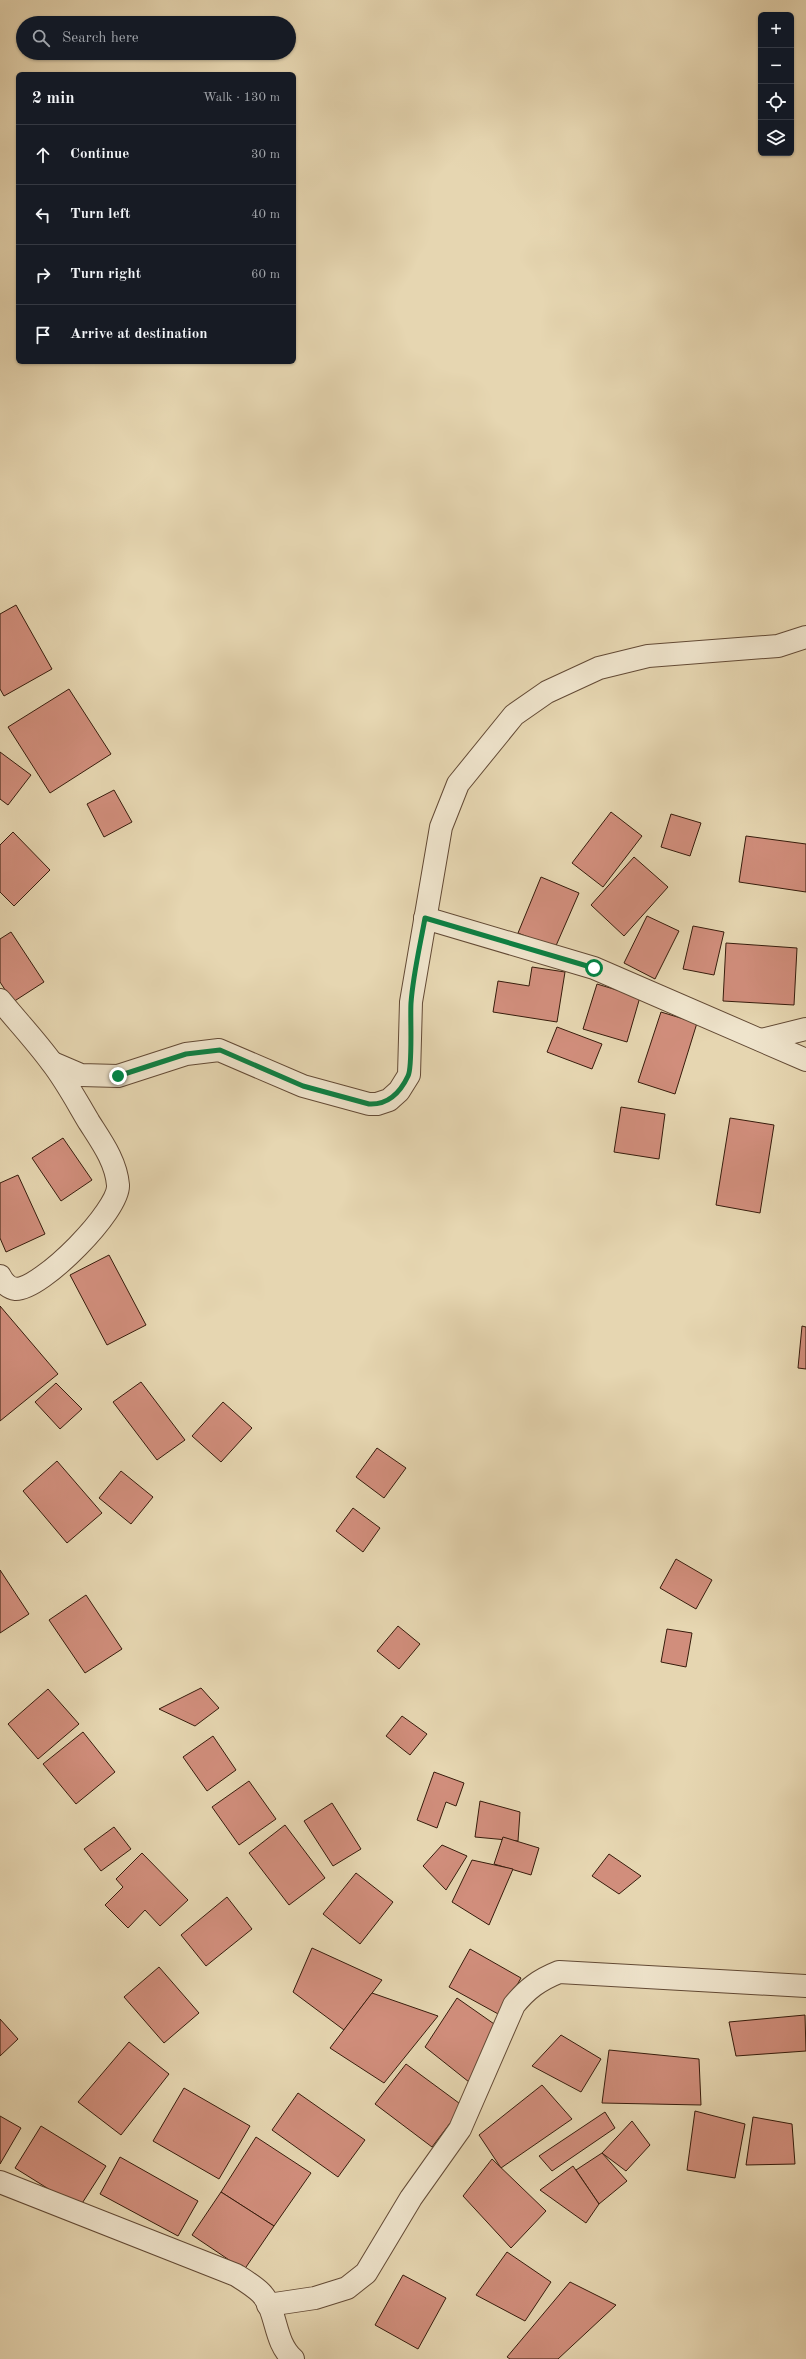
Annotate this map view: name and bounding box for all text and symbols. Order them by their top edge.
map controls [758,12,794,156]
button: + [758,12,794,48]
search box [16,16,296,60]
icon: search [30,27,52,49]
text: Search here [62,31,139,46]
button: − [758,48,794,84]
button: locate [758,84,794,120]
text: 2 min [32,90,75,107]
text: Walk · 130 m [203,91,280,104]
button: layers [758,120,794,156]
icon: ahead [32,144,54,166]
text: Continue [70,147,129,162]
text: 30 m [251,148,280,161]
icon: left [32,204,54,226]
text: Turn left [70,207,130,222]
text: 40 m [251,208,280,221]
icon: right [32,264,54,286]
text: Turn right [70,267,141,282]
text: 60 m [251,268,280,281]
icon: arrive [32,324,54,346]
text: Arrive at destination [70,327,208,342]
route start [585,959,603,977]
route end [109,1067,127,1085]

